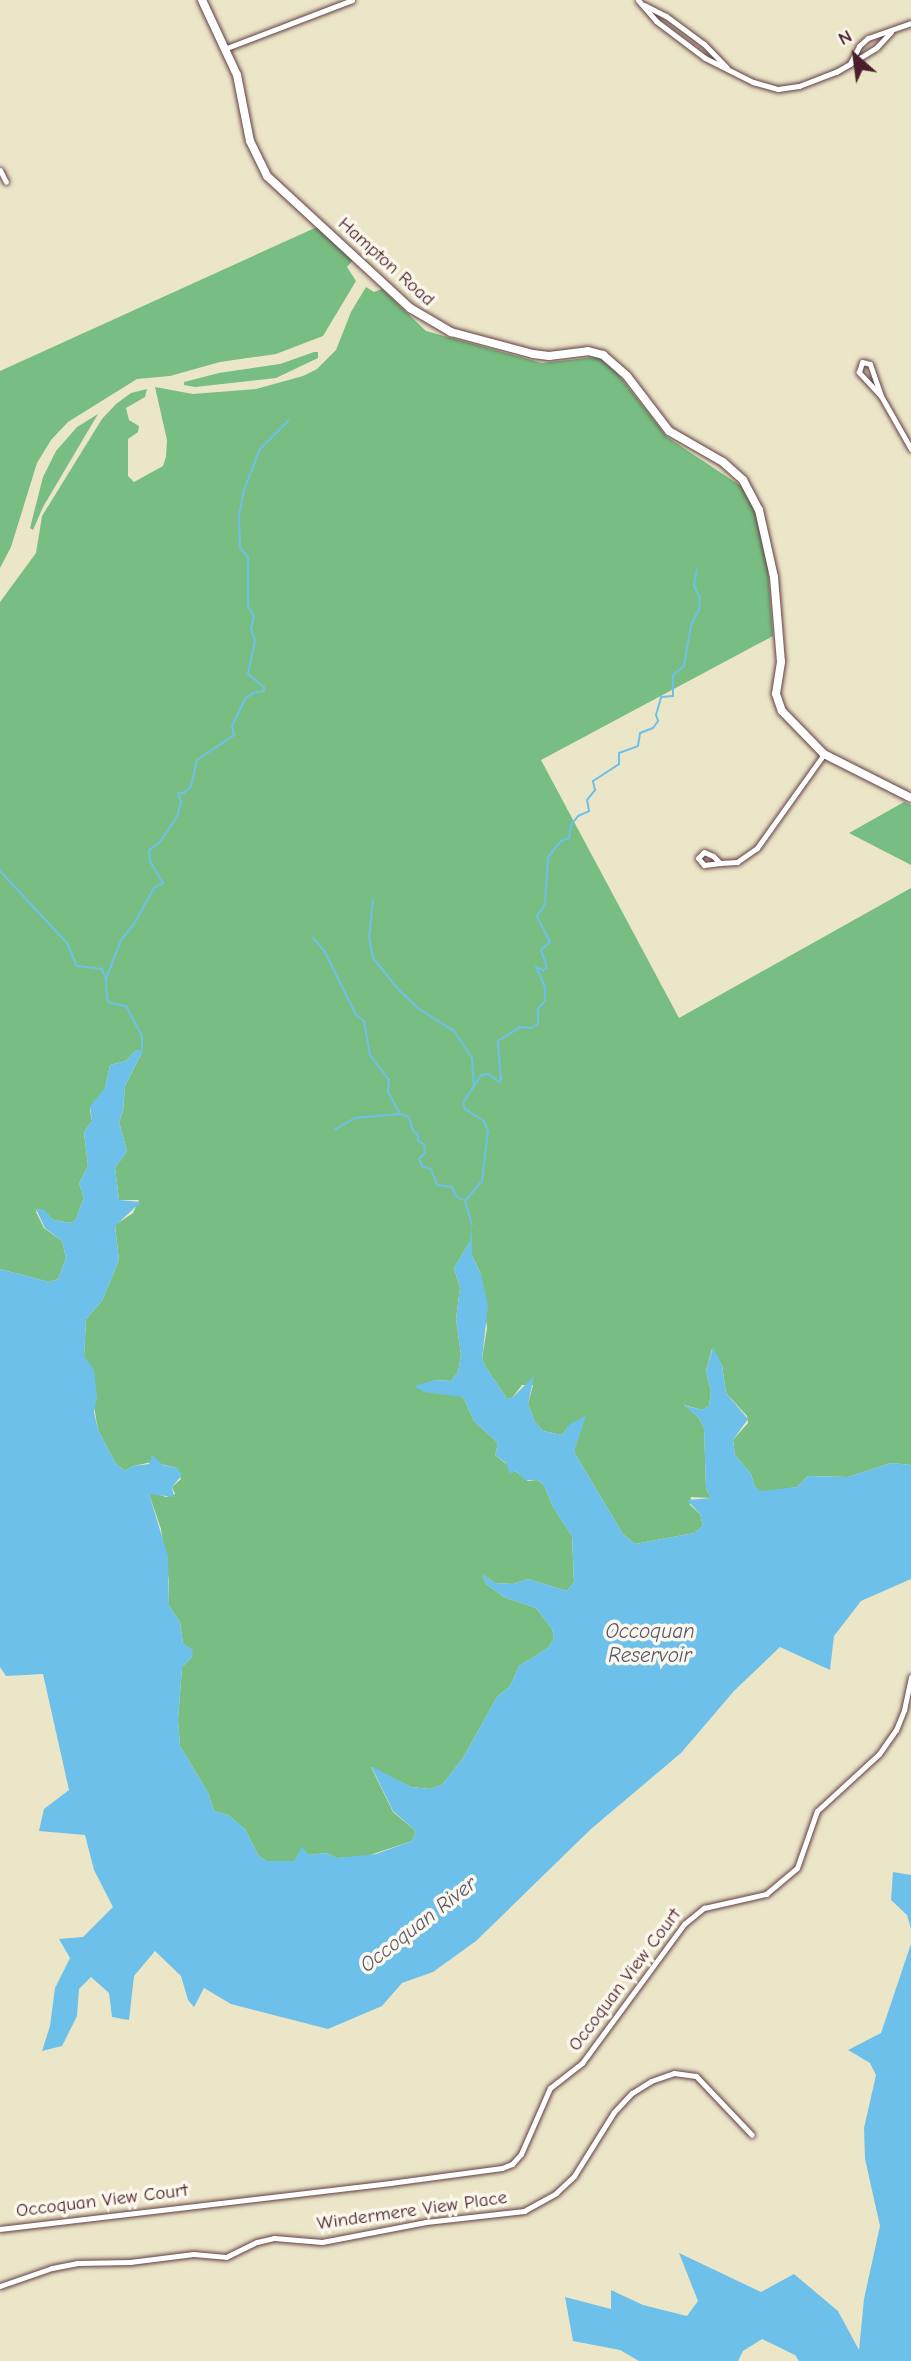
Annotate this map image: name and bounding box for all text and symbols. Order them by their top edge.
north arrow [820,21,890,91]
text: N [834,25,856,50]
street label: Hampton Road [333,213,439,311]
water label: Occoquan Reservoir [605,1618,695,1668]
water label: Occoquan River [355,1871,481,1977]
street label: Occoquan View Court [564,1904,686,2056]
street label: Occoquan View Court [15,2179,189,2223]
street label: Windermere View Place [315,2186,509,2236]

